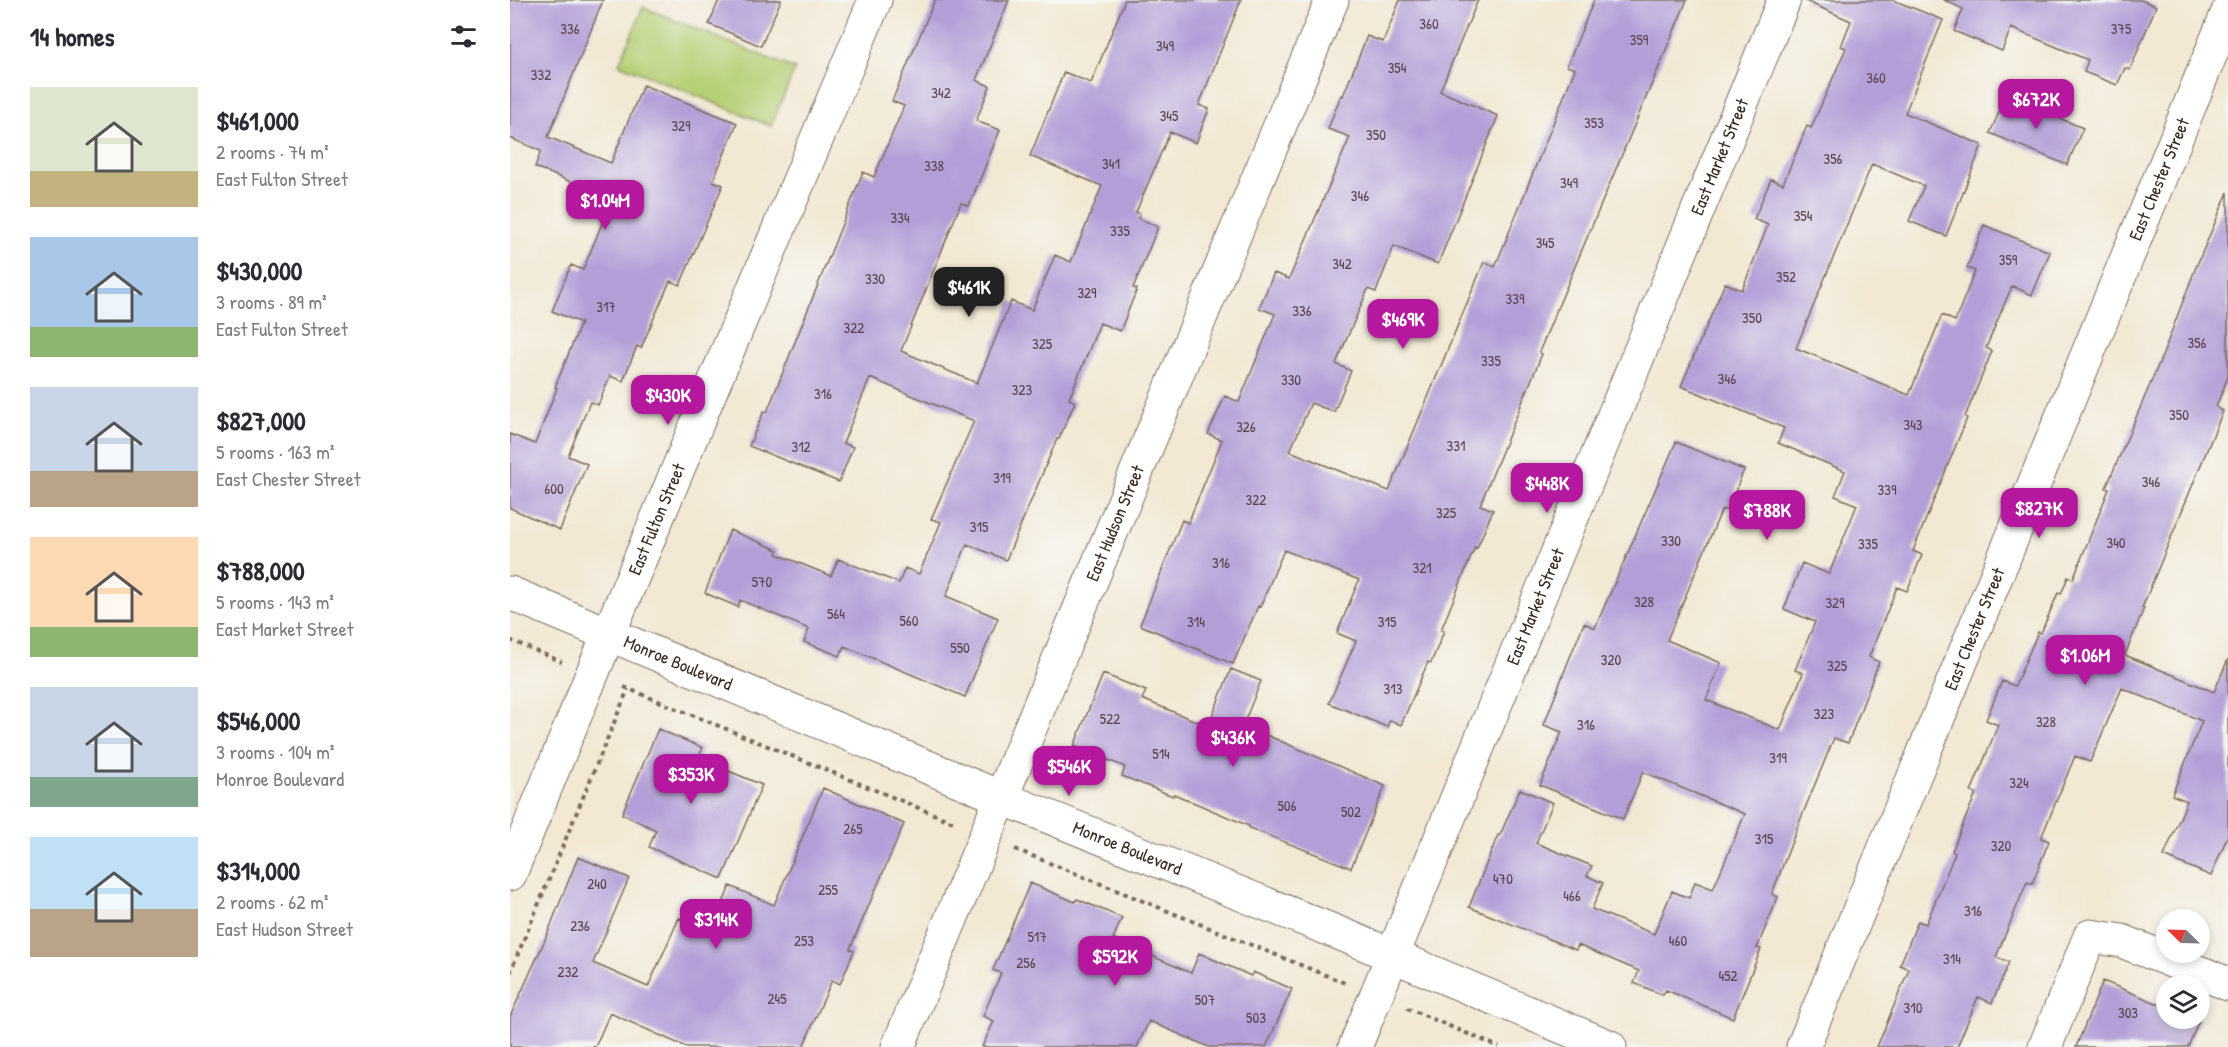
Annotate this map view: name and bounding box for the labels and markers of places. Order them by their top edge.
pin: $672K [1994,79,2078,130]
pin: $1.04M [556,180,654,231]
pin: $461K [927,267,1011,318]
pin: $469K [1361,299,1445,350]
pin: $430K [626,375,710,426]
pin: $448K [1505,463,1589,514]
pin: $827K [1997,488,2081,539]
pin: $788K [1725,490,1809,541]
pin: $1.06M [2036,635,2134,686]
pin: $436K [1191,717,1275,768]
pin: $546K [1027,746,1111,797]
pin: $353K [649,754,733,805]
pin: $314K [674,899,758,950]
pin: $592K [1073,936,1157,987]

